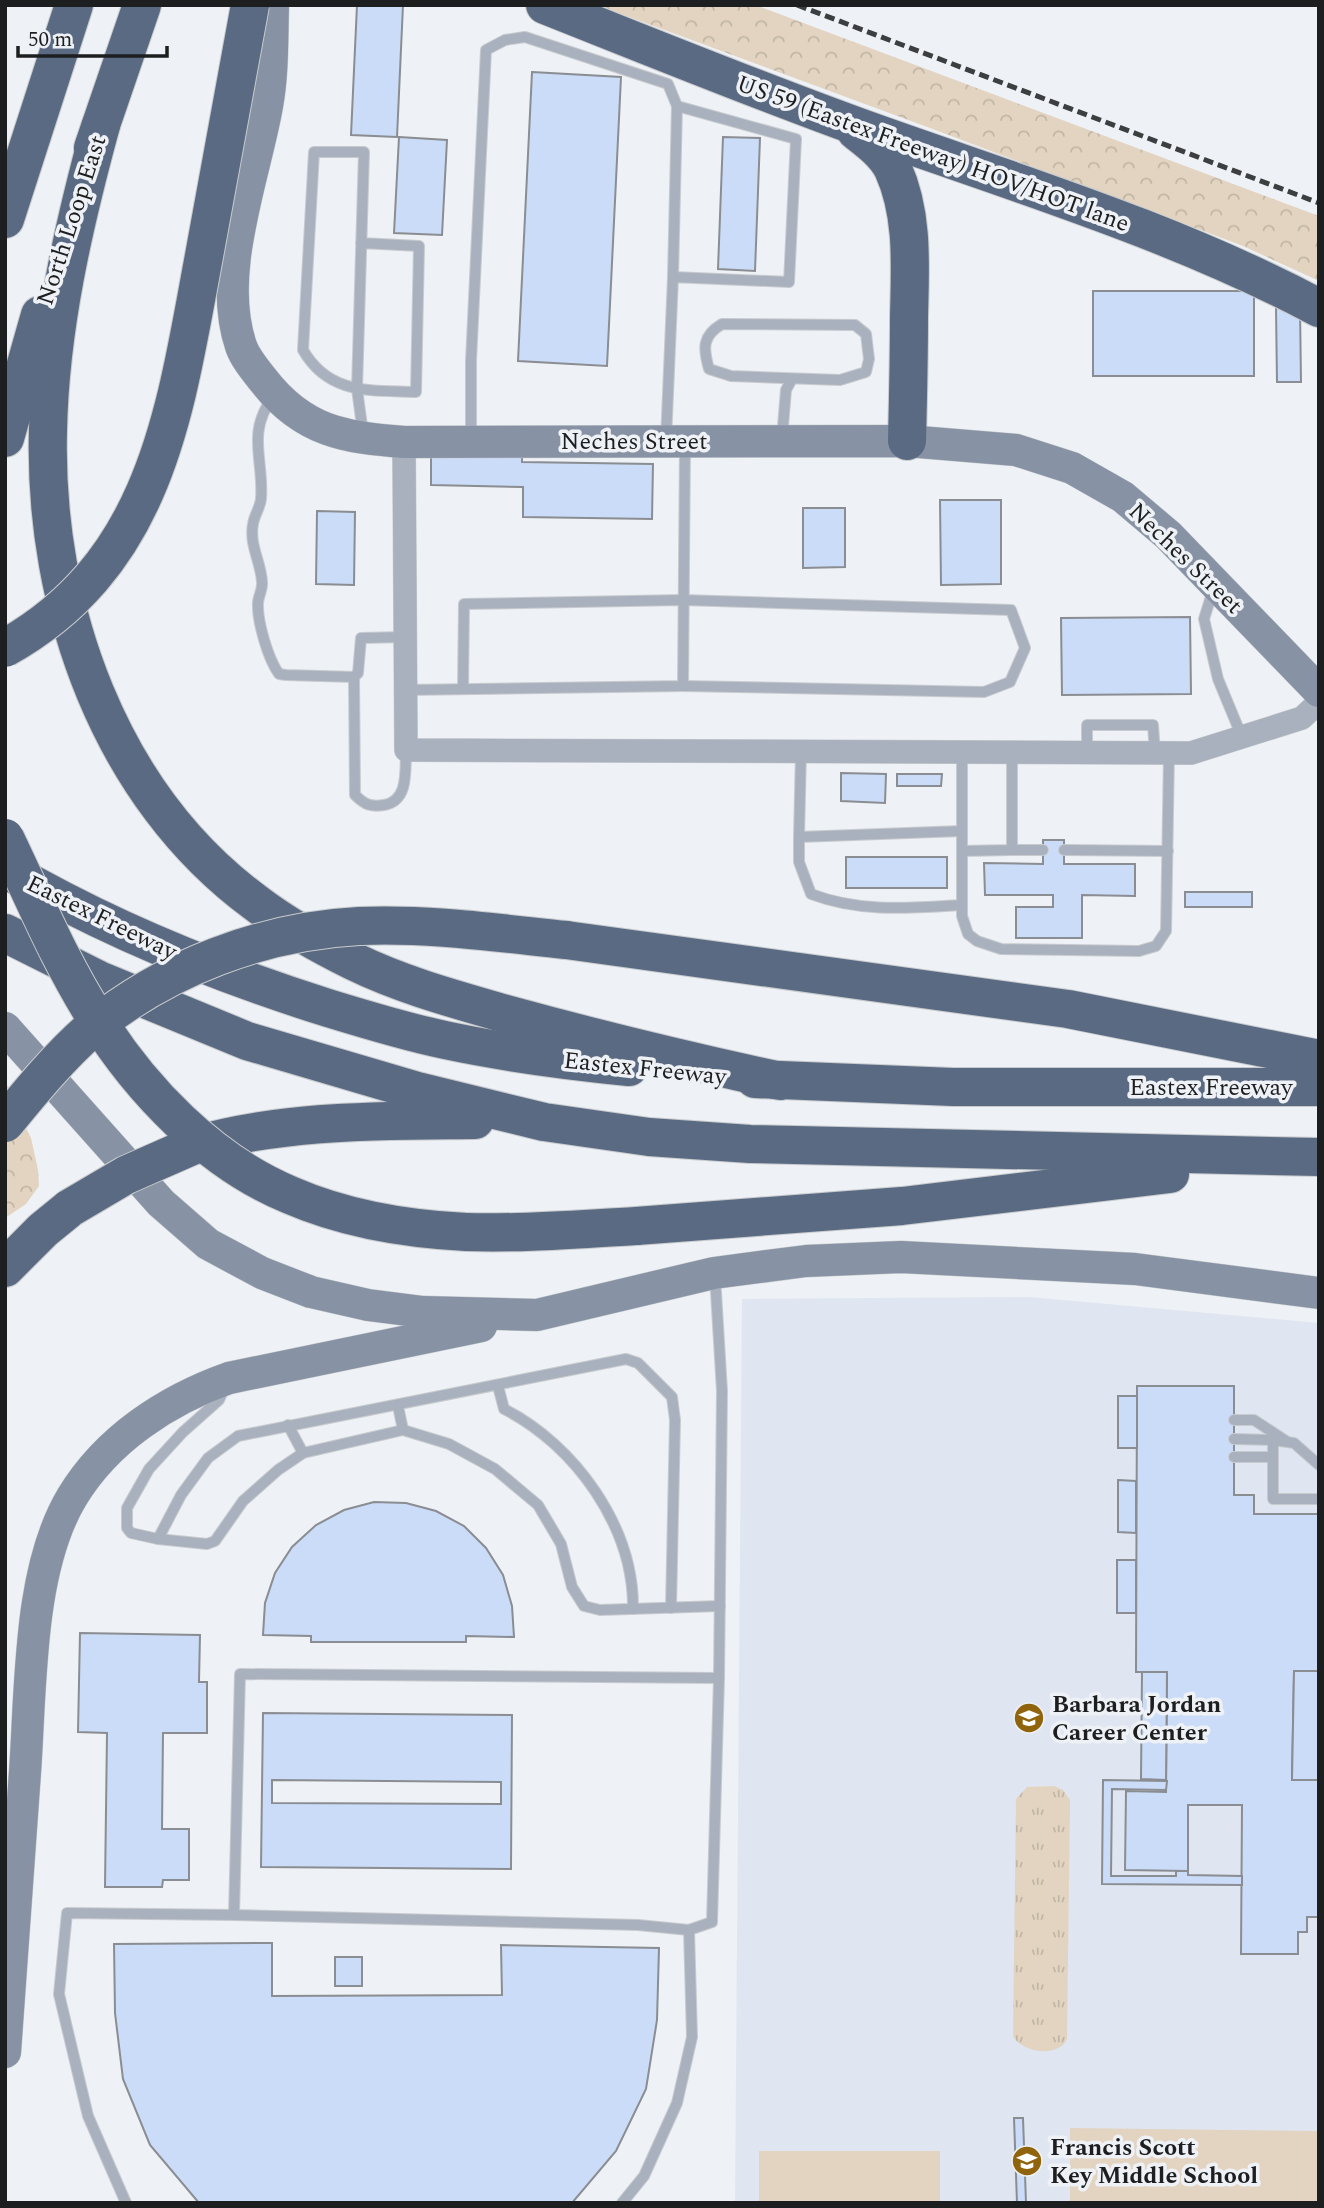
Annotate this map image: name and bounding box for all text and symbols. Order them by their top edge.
scale bar [18,14,166,58]
text: 50 m [28,24,72,56]
street label: US 59 (Eastex Freeway) HOV/HOT lane [731,66,1134,242]
street label: North Loop East [27,131,116,310]
street label: Neches Street [560,424,708,460]
street label: Neches Street [1120,495,1251,623]
street label: Eastex Freeway [20,866,184,971]
street label: Eastex Freeway [562,1043,729,1096]
street label: Eastex Freeway [1129,1070,1294,1106]
place label: Barbara Jordan Career Center [1052,1687,1222,1751]
school or university icon: Barbara Jordan Career Center [1012,1701,1046,1735]
place label: Francis Scott Key Middle School [1050,2130,1258,2194]
school or university icon: Francis Scott Key Middle School [1010,2144,1044,2178]

